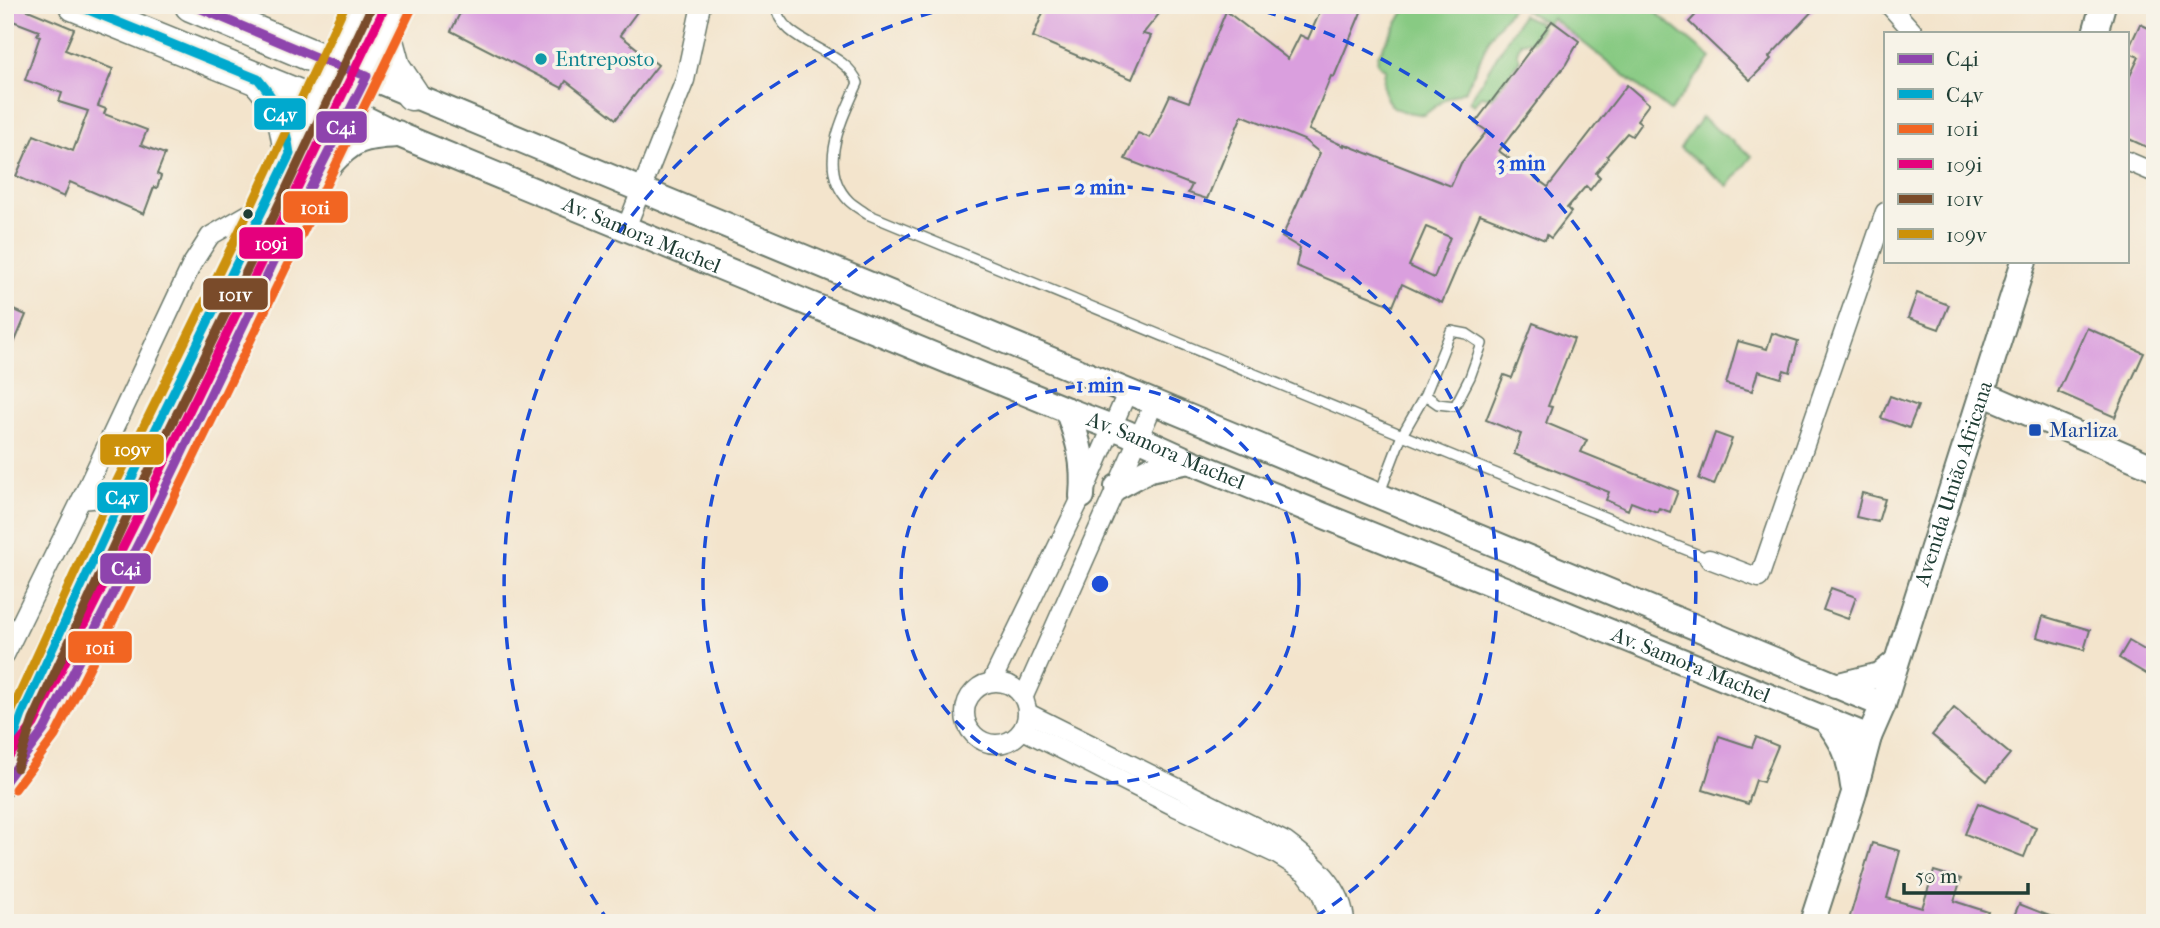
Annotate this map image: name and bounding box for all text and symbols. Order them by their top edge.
legend [1884,32,2128,262]
place label: Entreposto [555,47,655,71]
text: C4i [1946,47,1979,71]
marker: Entreposto [533,51,549,67]
text: C4v [1946,83,1984,107]
line badge: C4v [253,97,307,131]
text: C4v [263,104,298,126]
line badge: C4i [315,110,368,144]
text: C4i [326,117,356,139]
text: 101i [1946,117,1979,141]
text: 3 min [1497,151,1546,175]
text: 109i [1946,153,1982,177]
text: 2 min [1074,175,1126,199]
text: 101v [1946,187,1983,211]
line badge: 101i [282,190,349,224]
street label: Av. Samora Machel [558,191,725,278]
text: 101i [300,197,330,219]
unlabelled marker [241,207,255,221]
text: 109v [1946,223,1987,247]
line badge: 109i [238,226,304,260]
text: 109i [255,233,288,255]
line badge: 101v [202,277,269,311]
text: 101v [218,284,253,306]
text: 1 min [1076,373,1125,397]
street label: Avenida União Africana [1909,378,1997,590]
street label: Av. Samora Machel [1083,406,1249,494]
place label: Marliza [2049,418,2118,442]
marker: Marliza [2027,422,2043,438]
line badge: 109v [99,433,165,466]
text: 109v [114,439,152,461]
line badge: C4v [96,481,149,514]
text: C4v [105,487,140,509]
line badge: C4i [99,552,152,585]
text: C4i [111,558,141,580]
centre of rings [1088,572,1112,596]
street label: Av. Samora Machel [1607,621,1774,708]
line badge: 101i [67,630,133,664]
text: 101i [85,637,115,659]
scale bar [1904,851,2029,895]
text: 50 m [1915,864,1958,888]

